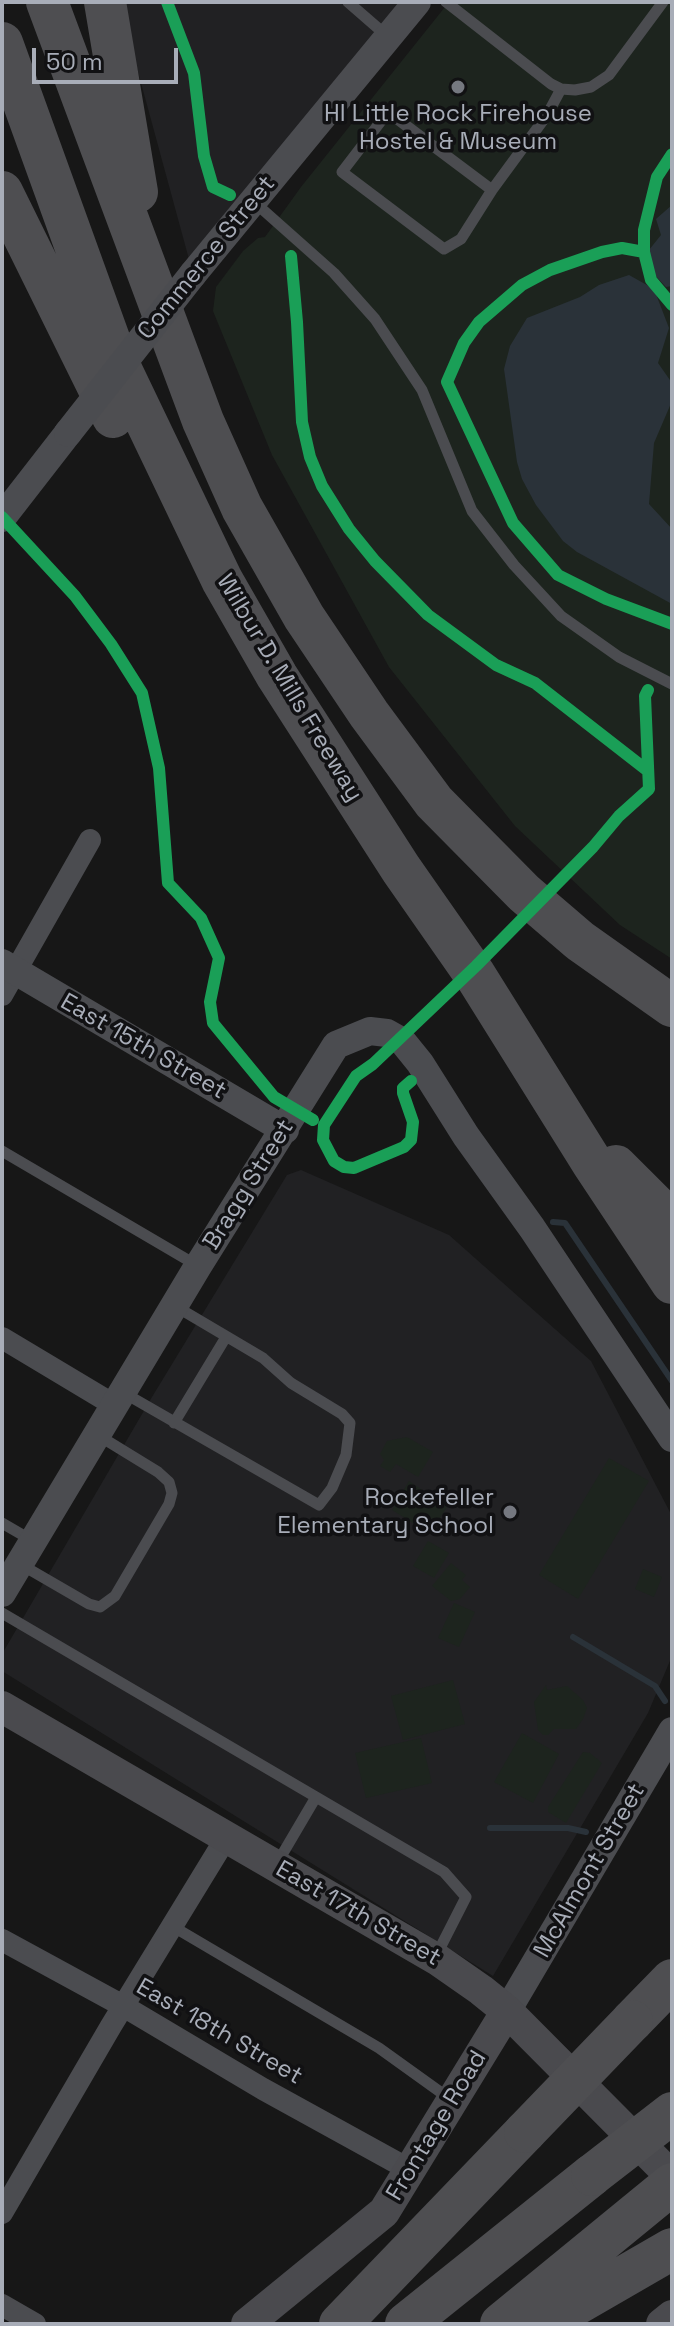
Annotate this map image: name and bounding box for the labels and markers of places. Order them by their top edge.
marker: HI Little Rock Firehouse Hostel & Museum [449,78,467,96]
place label: HI Little Rock Firehouse Hostel & Museum [324,100,592,156]
place label: Rockefeller Elementary School [277,1484,494,1540]
marker: Rockefeller Elementary School [501,1503,519,1521]

